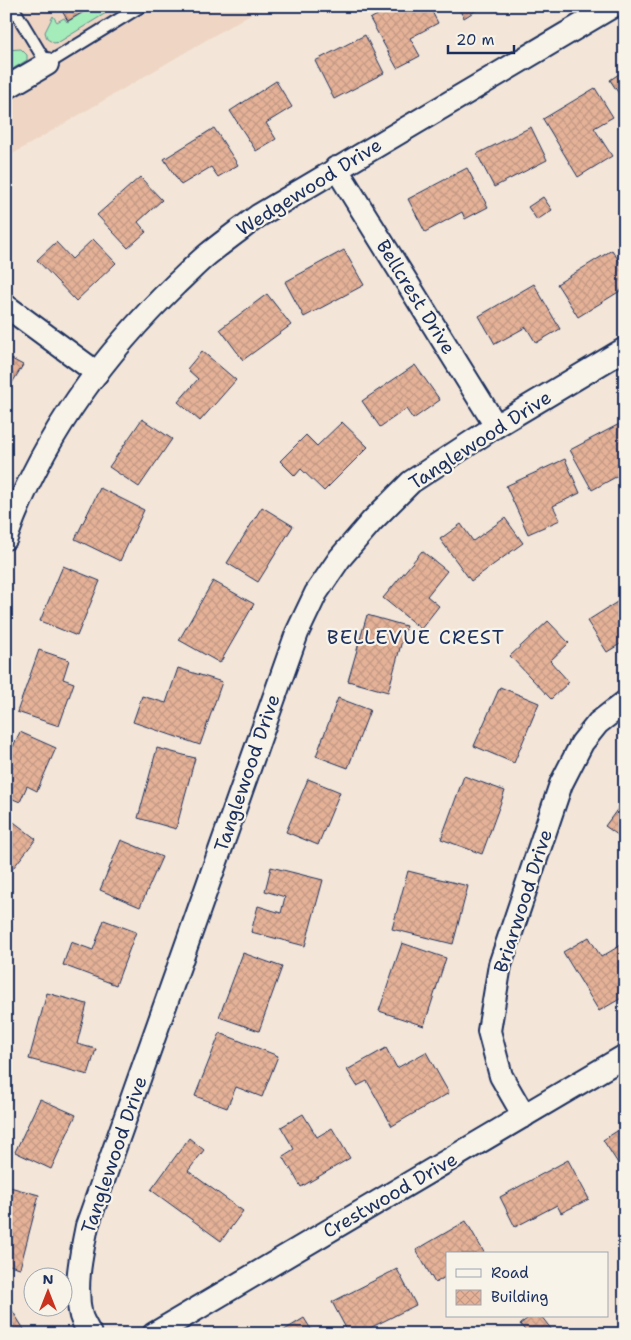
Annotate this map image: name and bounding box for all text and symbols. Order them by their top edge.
scale bar [448,22,515,54]
text: 20 m [456,30,495,50]
street label: Wedgewood Drive [232,132,386,242]
street label: Bellcrest Drive [371,235,461,359]
street label: Tanglewood Drive [404,385,556,495]
district label: BELLEVUE CREST [327,624,505,650]
street label: Tanglewood Drive [208,691,286,855]
street label: Briarwood Drive [488,826,558,976]
street label: Tanglewood Drive [75,1073,153,1237]
street label: Crestwood Drive [318,1146,462,1244]
legend [446,1252,608,1318]
text: Road [491,1263,529,1283]
north arrow [22,1268,72,1318]
text: N [42,1270,54,1288]
text: Building [491,1287,548,1307]

